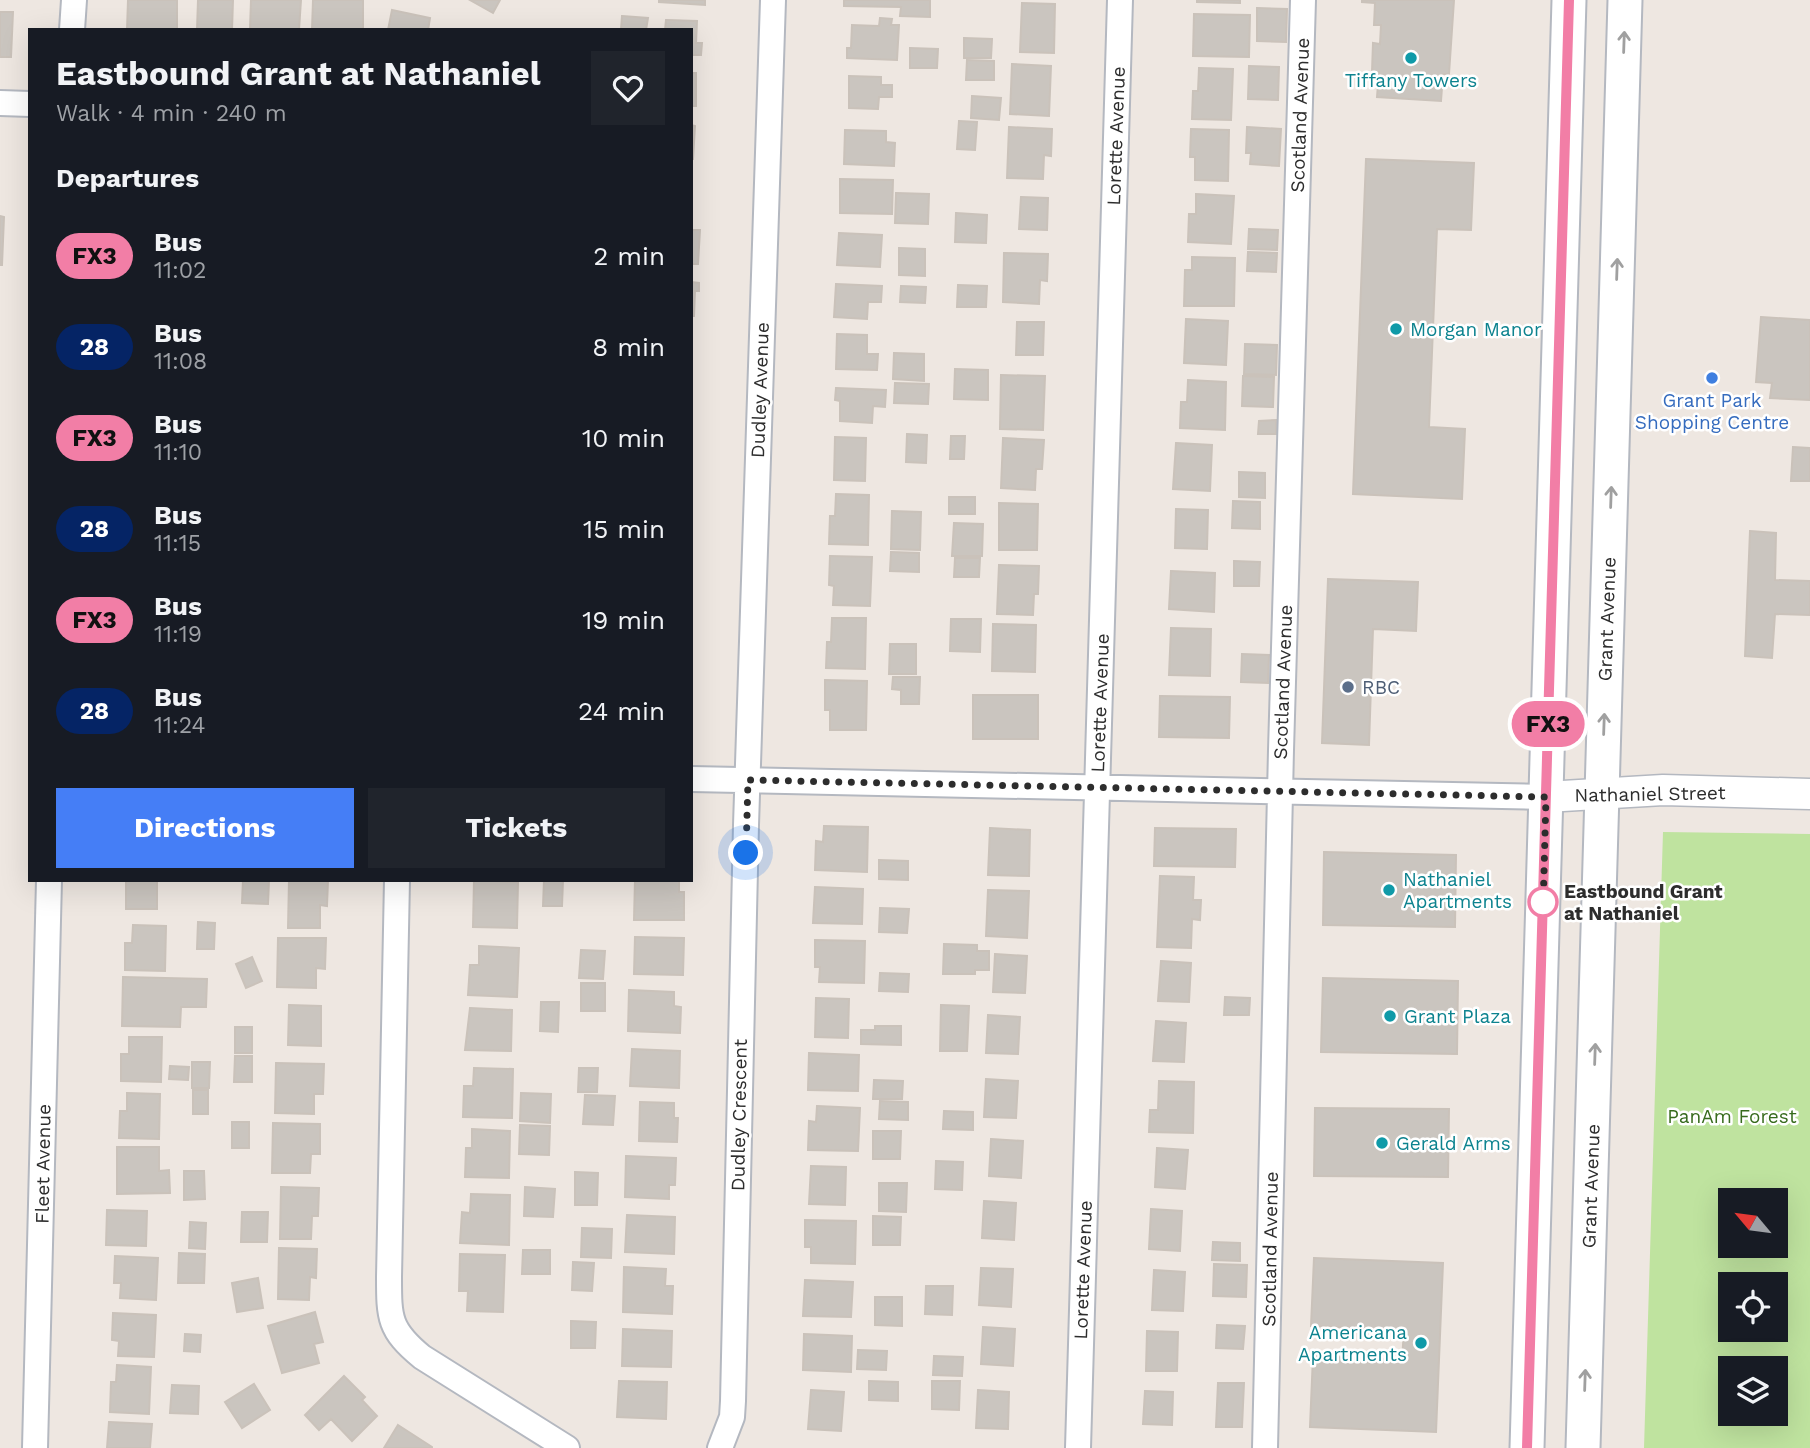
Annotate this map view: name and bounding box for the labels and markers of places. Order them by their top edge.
marker: Tiffany Towers [1403,50,1419,66]
place label: Tiffany Towers [1345,69,1477,92]
place label: Morgan Manor [1410,318,1542,341]
marker: Morgan Manor [1388,321,1404,337]
marker: Grant Park Shopping Centre [1704,370,1720,386]
place label: Grant Park Shopping Centre [1635,389,1789,434]
place label: RBC [1362,676,1400,699]
marker: RBC [1340,679,1356,695]
place label: Nathaniel Apartments [1403,868,1512,913]
place label: Eastbound Grant at Nathaniel [1564,880,1723,925]
marker: Nathaniel Apartments [1381,882,1397,898]
marker: Eastbound Grant at Nathaniel [1528,887,1558,917]
place label: Grant Plaza [1404,1005,1511,1028]
marker: Grant Plaza [1382,1008,1398,1024]
place label: Gerald Arms [1396,1132,1511,1155]
marker: Gerald Arms [1374,1135,1390,1151]
place label: Americana Apartments [1298,1321,1407,1366]
marker: Americana Apartments [1413,1335,1429,1351]

